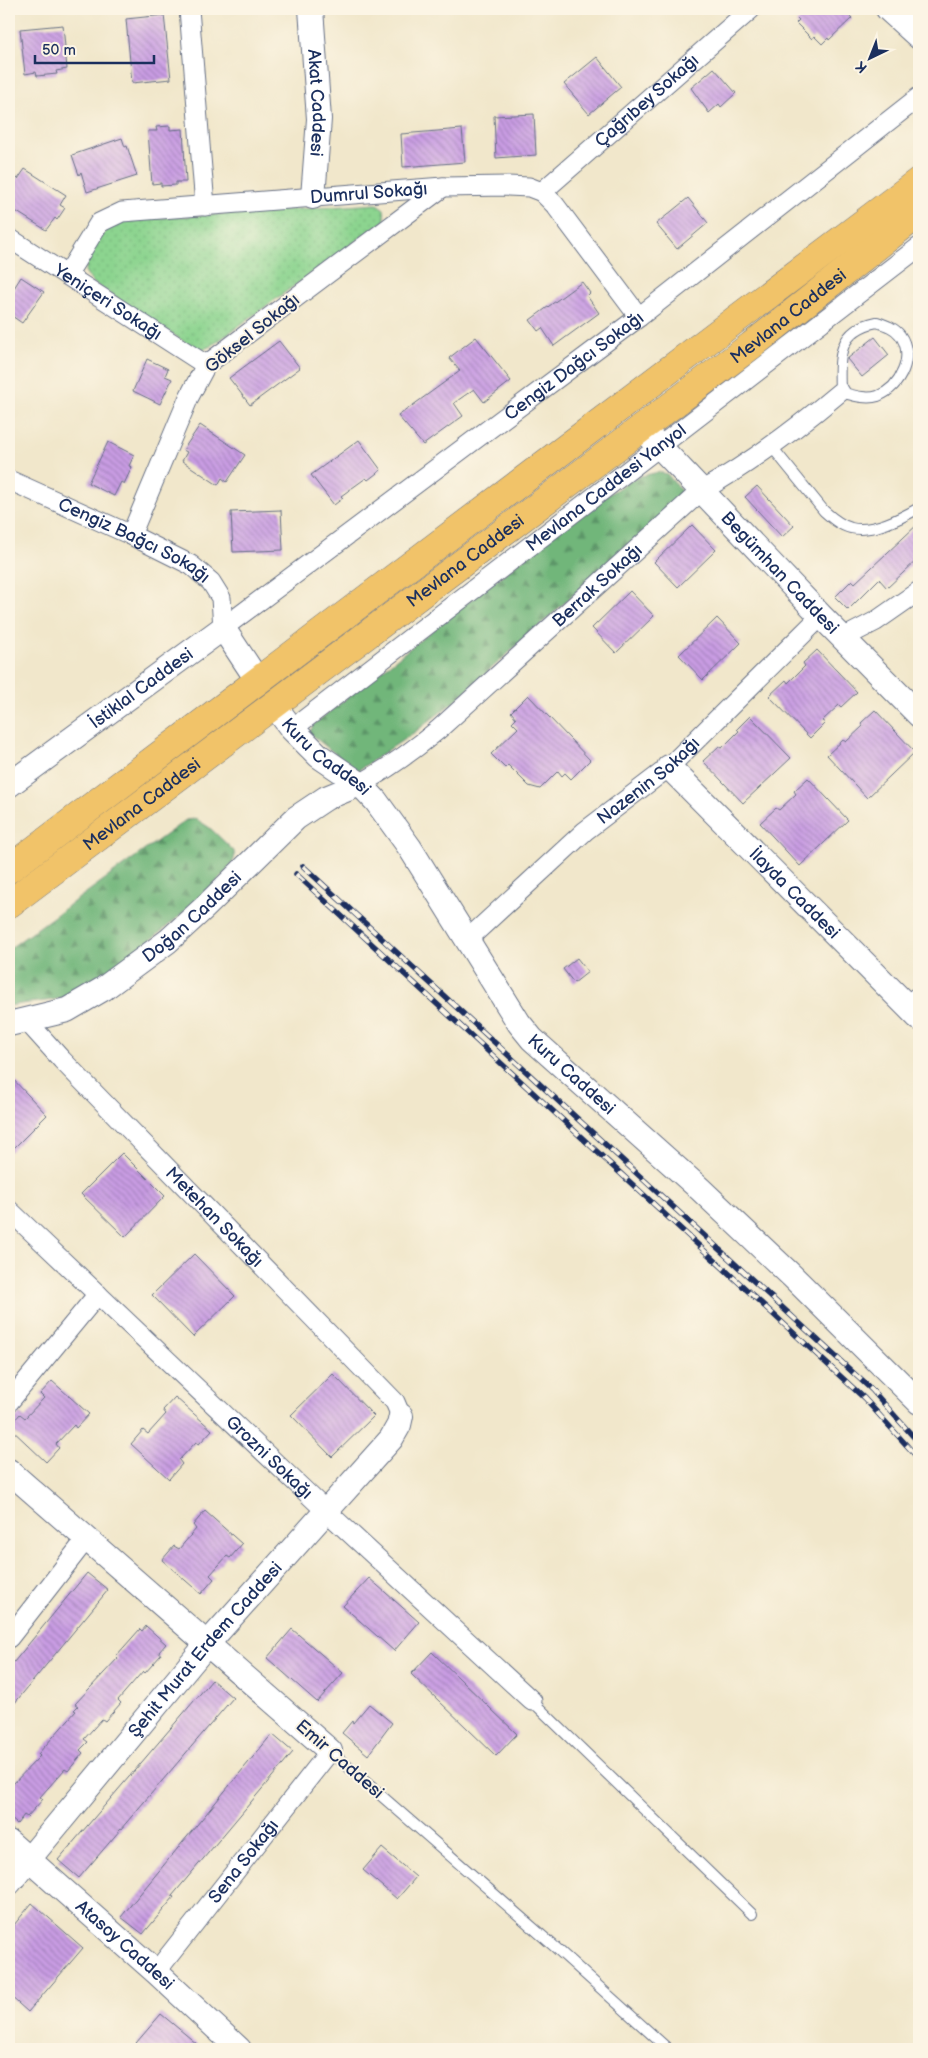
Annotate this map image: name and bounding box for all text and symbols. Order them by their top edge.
scale bar [35,32,154,64]
north arrow [846,32,896,82]
text: 50 m [42,41,76,60]
street label: Akat Caddesi [303,48,329,157]
street label: Çağrıbey Sokağı [591,50,703,152]
text: K [852,57,871,77]
street label: Dumrul Sokağı [309,178,428,208]
street label: Yeniçeri Sokağı [49,259,166,345]
street label: Mevlana Caddesi [726,265,851,369]
street label: Göksel Sokağı [201,289,304,378]
street label: Cengiz Dağcı Sokağı [500,307,648,425]
street label: Mevlana Caddesi Yanyol [522,420,691,556]
street label: Cengiz Bağcı Sokağı [55,494,214,588]
street label: Begümhan Caddesi [716,508,843,639]
street label: Mevlana Caddesi [403,510,528,612]
street label: Berrak Sokağı [548,540,647,632]
street label: İstiklal Caddesi [85,643,197,733]
street label: Kuru Caddesi [277,714,375,800]
street label: Nazenin Sokağı [593,733,704,829]
street label: Mevlana Caddesi [79,754,205,856]
street label: İlayda Caddesi [745,843,844,943]
street label: Doğan Caddesi [139,867,246,967]
street label: Kuru Caddesi [523,1030,619,1119]
street label: Metehan Sokağı [161,1163,268,1271]
street label: Grozni Sokağı [221,1411,317,1504]
street label: Şehit Murat Erdem Caddesi [124,1558,287,1742]
street label: Emir Caddesi [291,1715,388,1803]
street label: Sena Sokağı [204,1815,283,1908]
street label: Atasoy Caddesi [71,1896,178,1994]

